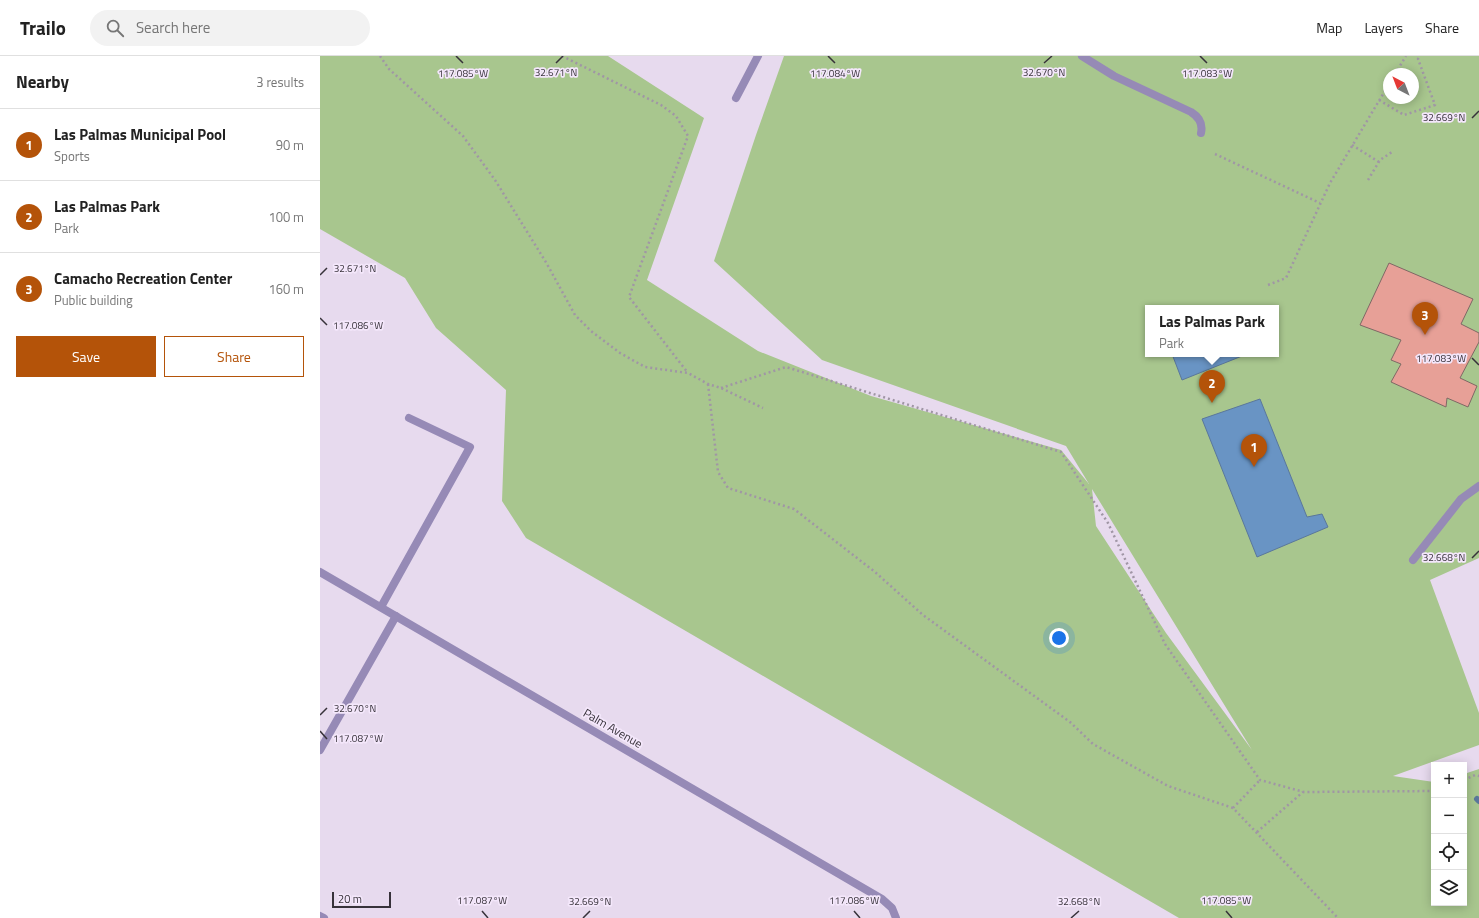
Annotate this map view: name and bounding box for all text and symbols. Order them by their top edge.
search box [90,10,370,46]
text: Trailo [20,13,66,42]
text: Search here [136,16,210,39]
icon: search [104,17,126,39]
text: Map [1316,17,1342,38]
text: Layers [1364,17,1403,38]
text: Share [1425,17,1459,38]
text: 32.671°N [535,65,577,80]
text: 32.670°N [1023,65,1065,80]
text: 117.085°W [438,66,488,81]
text: 117.084°W [810,66,860,81]
text: 117.083°W [1182,66,1232,81]
north arrow [1383,68,1419,104]
text: Nearby [16,69,69,95]
text: 3 results [256,72,304,92]
text: 32.669°N [1423,110,1465,125]
text: Las Palmas Municipal Pool [54,123,226,146]
text: 1 [25,135,33,155]
text: 90 m [276,135,304,155]
text: Sports [54,146,90,166]
text: Las Palmas Park [54,195,160,218]
text: 2 [25,207,33,227]
text: 100 m [268,207,304,227]
text: Park [54,218,79,238]
text: 32.671°N [334,261,376,276]
text: Camacho Recreation Center [54,267,232,290]
text: 3 [25,279,33,299]
text: 160 m [268,279,304,299]
text: Public building [54,290,133,310]
pin: 3 [1412,302,1438,335]
popup [1145,305,1279,357]
text: Las Palmas Park [1159,310,1265,333]
text: 117.086°W [333,318,383,333]
text: Park [1159,333,1184,353]
button: Save [16,336,156,377]
button: Share [164,336,304,377]
text: 117.083°W [1416,351,1466,366]
pin: 2 [1199,370,1225,403]
pin: 1 [1241,434,1267,467]
text: 32.668°N [1423,550,1465,565]
your location [1049,628,1069,648]
text: 32.670°N [334,701,376,716]
street label: Palm Avenue [580,703,646,753]
text: 117.087°W [333,731,383,746]
map controls [1431,762,1467,906]
button: + [1431,762,1467,798]
button: − [1431,798,1467,834]
button: locate [1431,834,1467,870]
button: layers [1431,870,1467,906]
scale bar [332,890,391,909]
text: 20 m [338,891,362,907]
text: 117.087°W [457,893,507,908]
text: 117.086°W [829,893,879,908]
text: 117.085°W [1201,893,1251,908]
text: 32.669°N [569,894,611,909]
text: 32.668°N [1058,894,1100,909]

